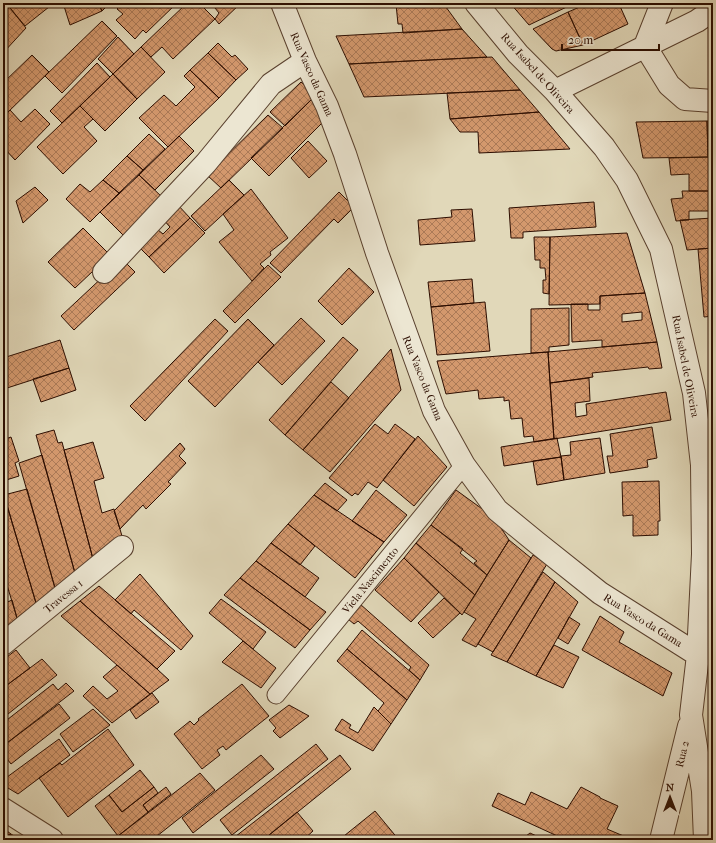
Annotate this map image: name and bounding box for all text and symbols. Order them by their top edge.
scale bar [562,26,659,52]
street label: Rua Vasco da Gama [287,30,336,119]
street label: Rua Isabel de Oliveira [498,30,578,117]
text: 20 m [568,33,593,47]
street label: Rua Isabel de Oliveira [669,314,702,419]
street label: Rua Vasco da Gama [400,334,446,423]
street label: Viela Nascimento [339,544,401,617]
street label: Travessa 1 [41,577,86,616]
street label: Rua Vasco da Gama [601,591,685,650]
street label: Rua 2 [673,739,692,769]
north arrow [650,777,690,817]
text: N [666,781,675,794]

